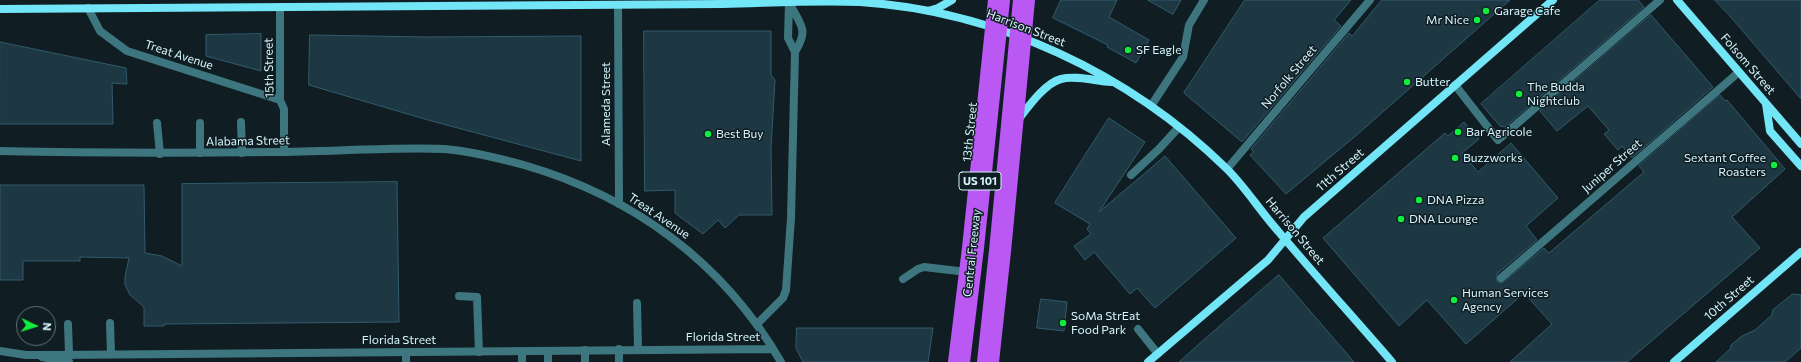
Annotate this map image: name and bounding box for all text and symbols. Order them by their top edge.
place label: Garage Cafe [1494,4,1560,18]
street label: Harrison Street [984,6,1068,50]
marker: Garage Cafe [1481,6,1491,16]
place label: Mr Nice [1426,13,1469,27]
marker: Mr Nice [1472,15,1482,25]
street label: Folsom Street [1718,31,1778,97]
street label: Treat Avenue [143,37,215,73]
street label: 15th Street [261,38,277,98]
street label: Norfolk Street [1258,42,1320,112]
place label: SF Eagle [1136,43,1181,57]
marker: SF Eagle [1123,45,1133,55]
street label: Alameda Street [599,62,613,146]
place label: Butter [1415,75,1450,89]
marker: Butter [1402,77,1412,87]
place label: The Budda Nightclub [1527,80,1585,108]
marker: The Budda Nightclub [1514,89,1524,99]
street label: 13th Street [960,101,980,163]
place label: Bar Agricole [1466,125,1532,139]
place label: Best Buy [716,127,763,141]
marker: Bar Agricole [1453,127,1463,137]
marker: Best Buy [703,129,713,139]
street label: Alabama Street [206,133,290,149]
street label: Juniper Street [1579,136,1645,196]
street label: 11th Street [1313,145,1367,195]
place label: Buzzworks [1463,151,1523,165]
place label: Sextant Coffee Roasters [1684,151,1766,179]
marker: Buzzworks [1450,153,1460,163]
marker: Sextant Coffee Roasters [1769,160,1779,170]
road number: US 101 [959,172,1001,190]
street label: Treat Avenue [626,190,692,242]
place label: DNA Pizza [1427,193,1484,207]
street label: Harrison Street [1263,194,1327,268]
marker: DNA Pizza [1414,195,1424,205]
street label: Central Freeway [960,208,984,298]
place label: DNA Lounge [1409,212,1478,226]
marker: DNA Lounge [1396,214,1406,224]
street label: 10th Street [1701,273,1757,323]
place label: Human Services Agency [1462,286,1549,314]
marker: Human Services Agency [1449,295,1459,305]
north arrow [16,306,56,346]
place label: SoMa StrEat Food Park [1071,309,1140,337]
marker: SoMa StrEat Food Park [1058,318,1068,328]
text: N [41,322,54,331]
street label: Florida Street [686,330,760,344]
street label: Florida Street [362,333,436,347]

